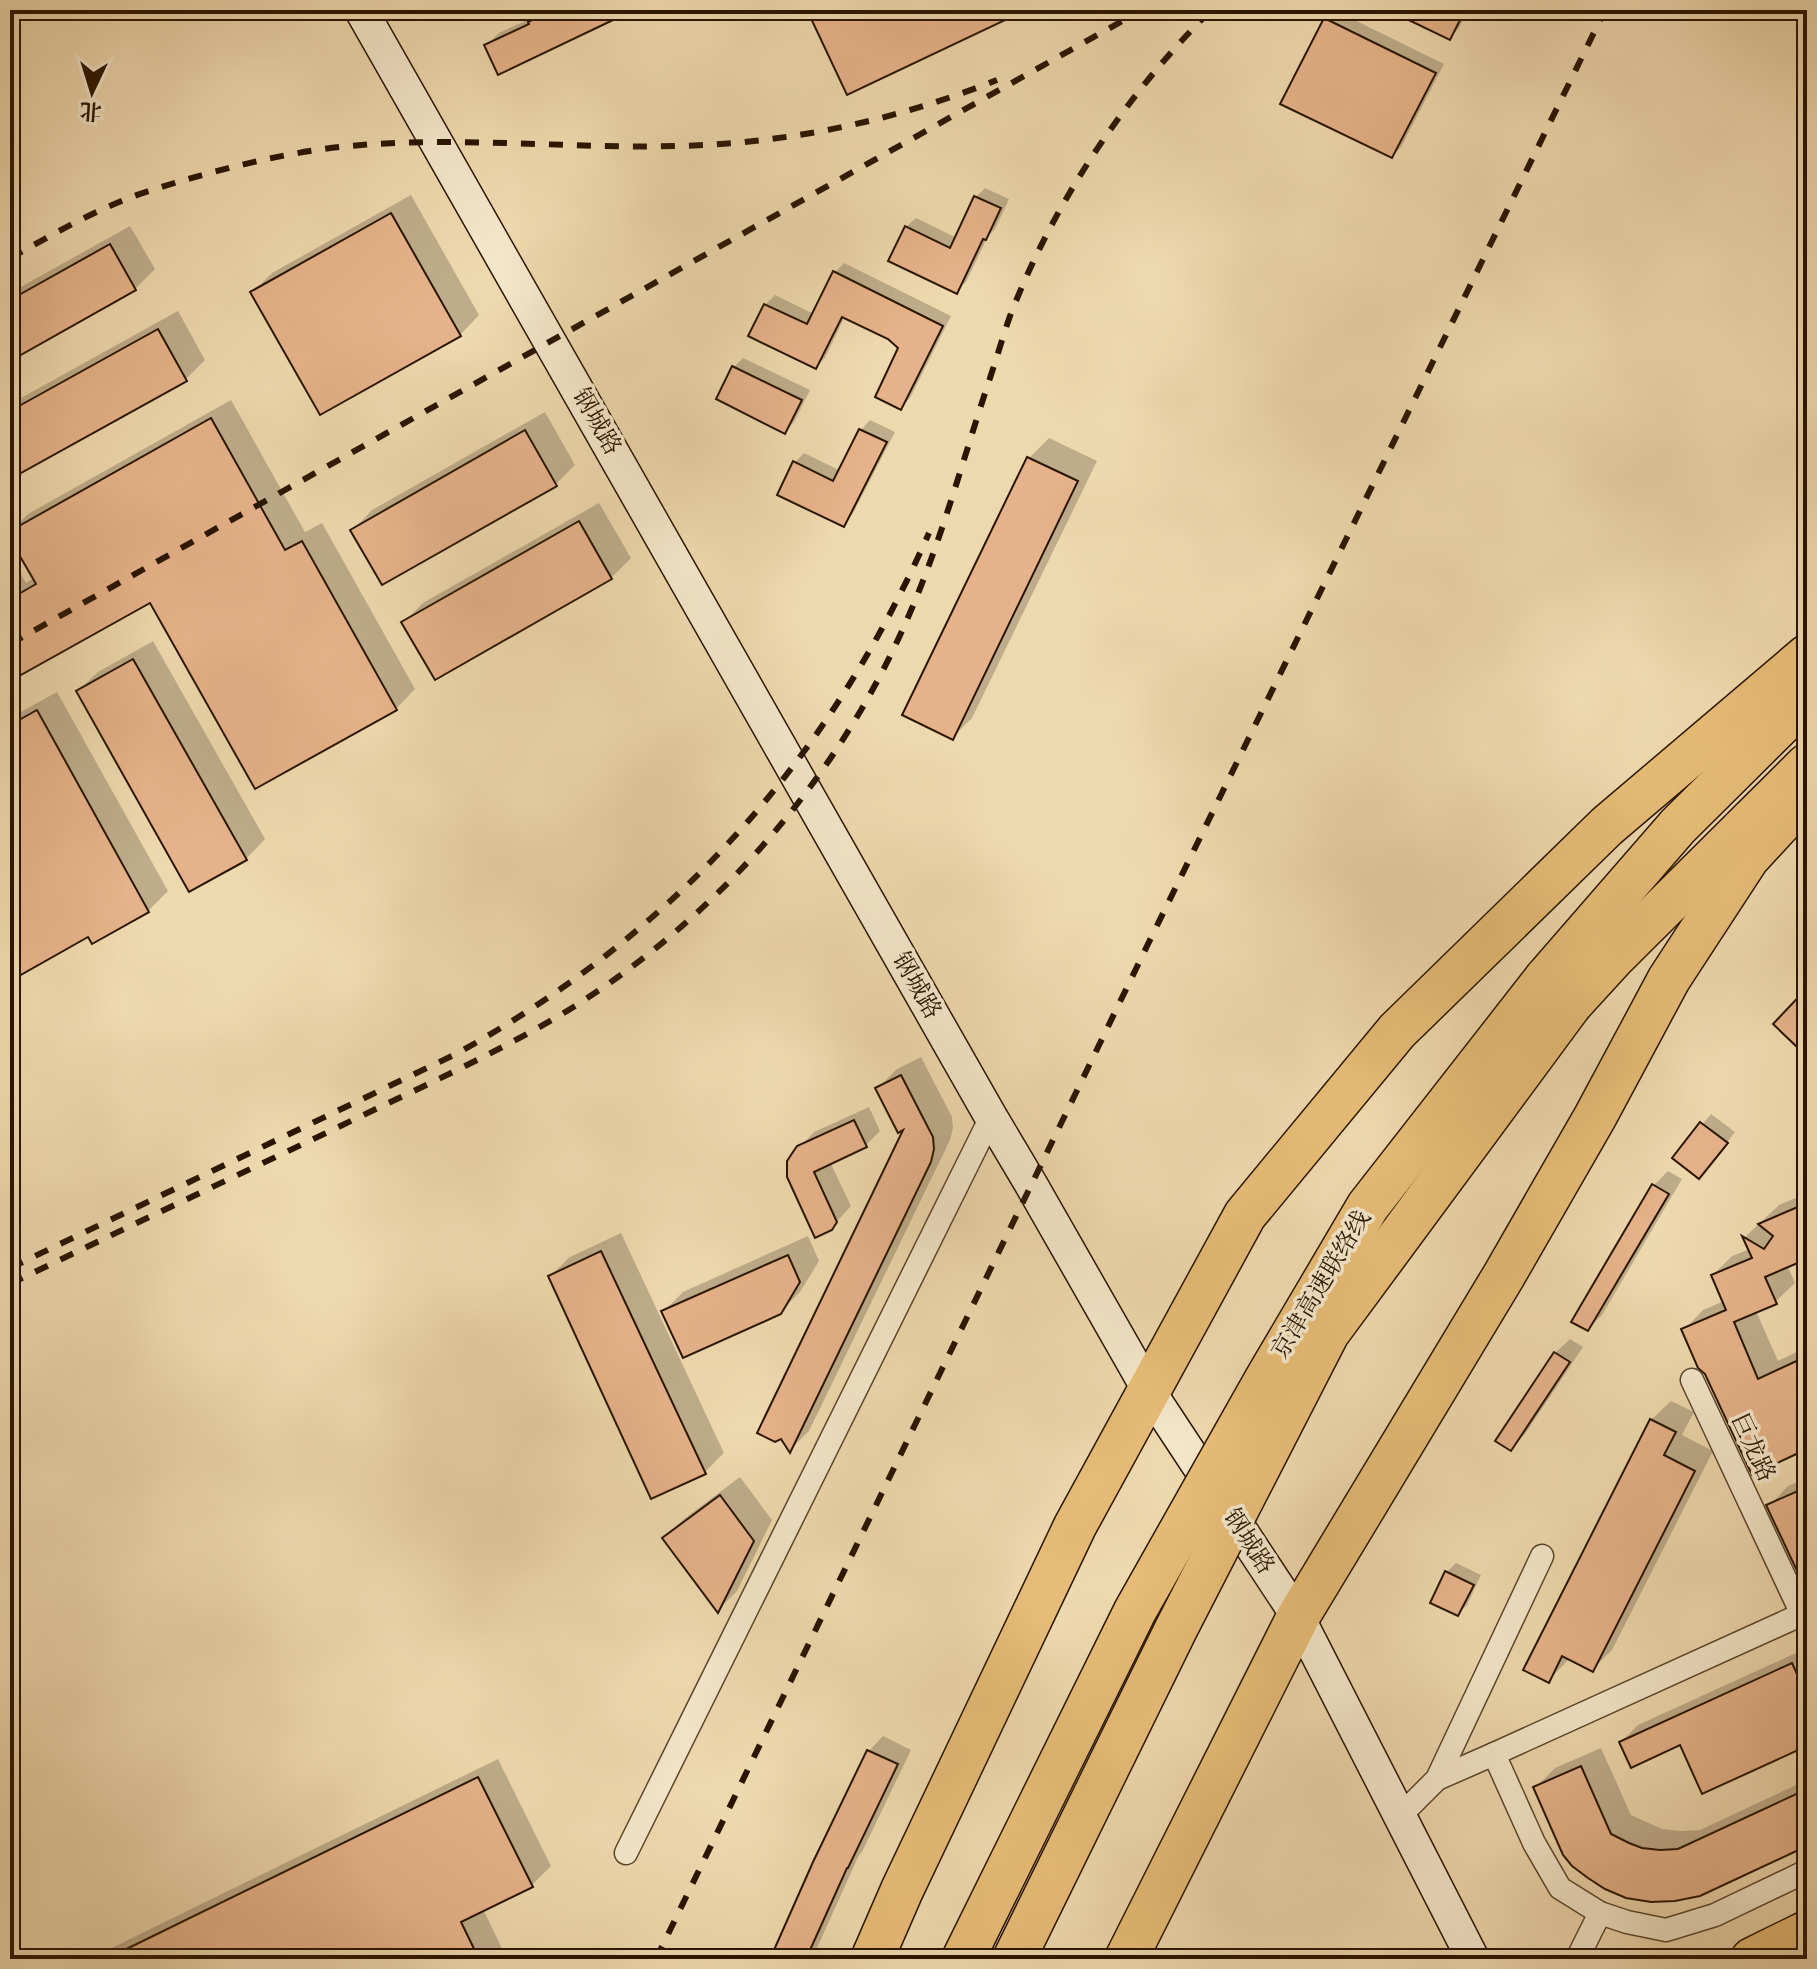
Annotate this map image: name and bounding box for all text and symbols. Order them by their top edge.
north arrow [52,52,132,132]
text: 北 [79,95,103,125]
street label: 钢城路 [565,383,627,461]
street label: 钢城路 [885,947,947,1025]
street label: 京津高速联络线 [1265,1205,1379,1365]
street label: 巨龙路 [1723,1409,1781,1487]
street label: 钢城路 [1215,1503,1281,1581]

